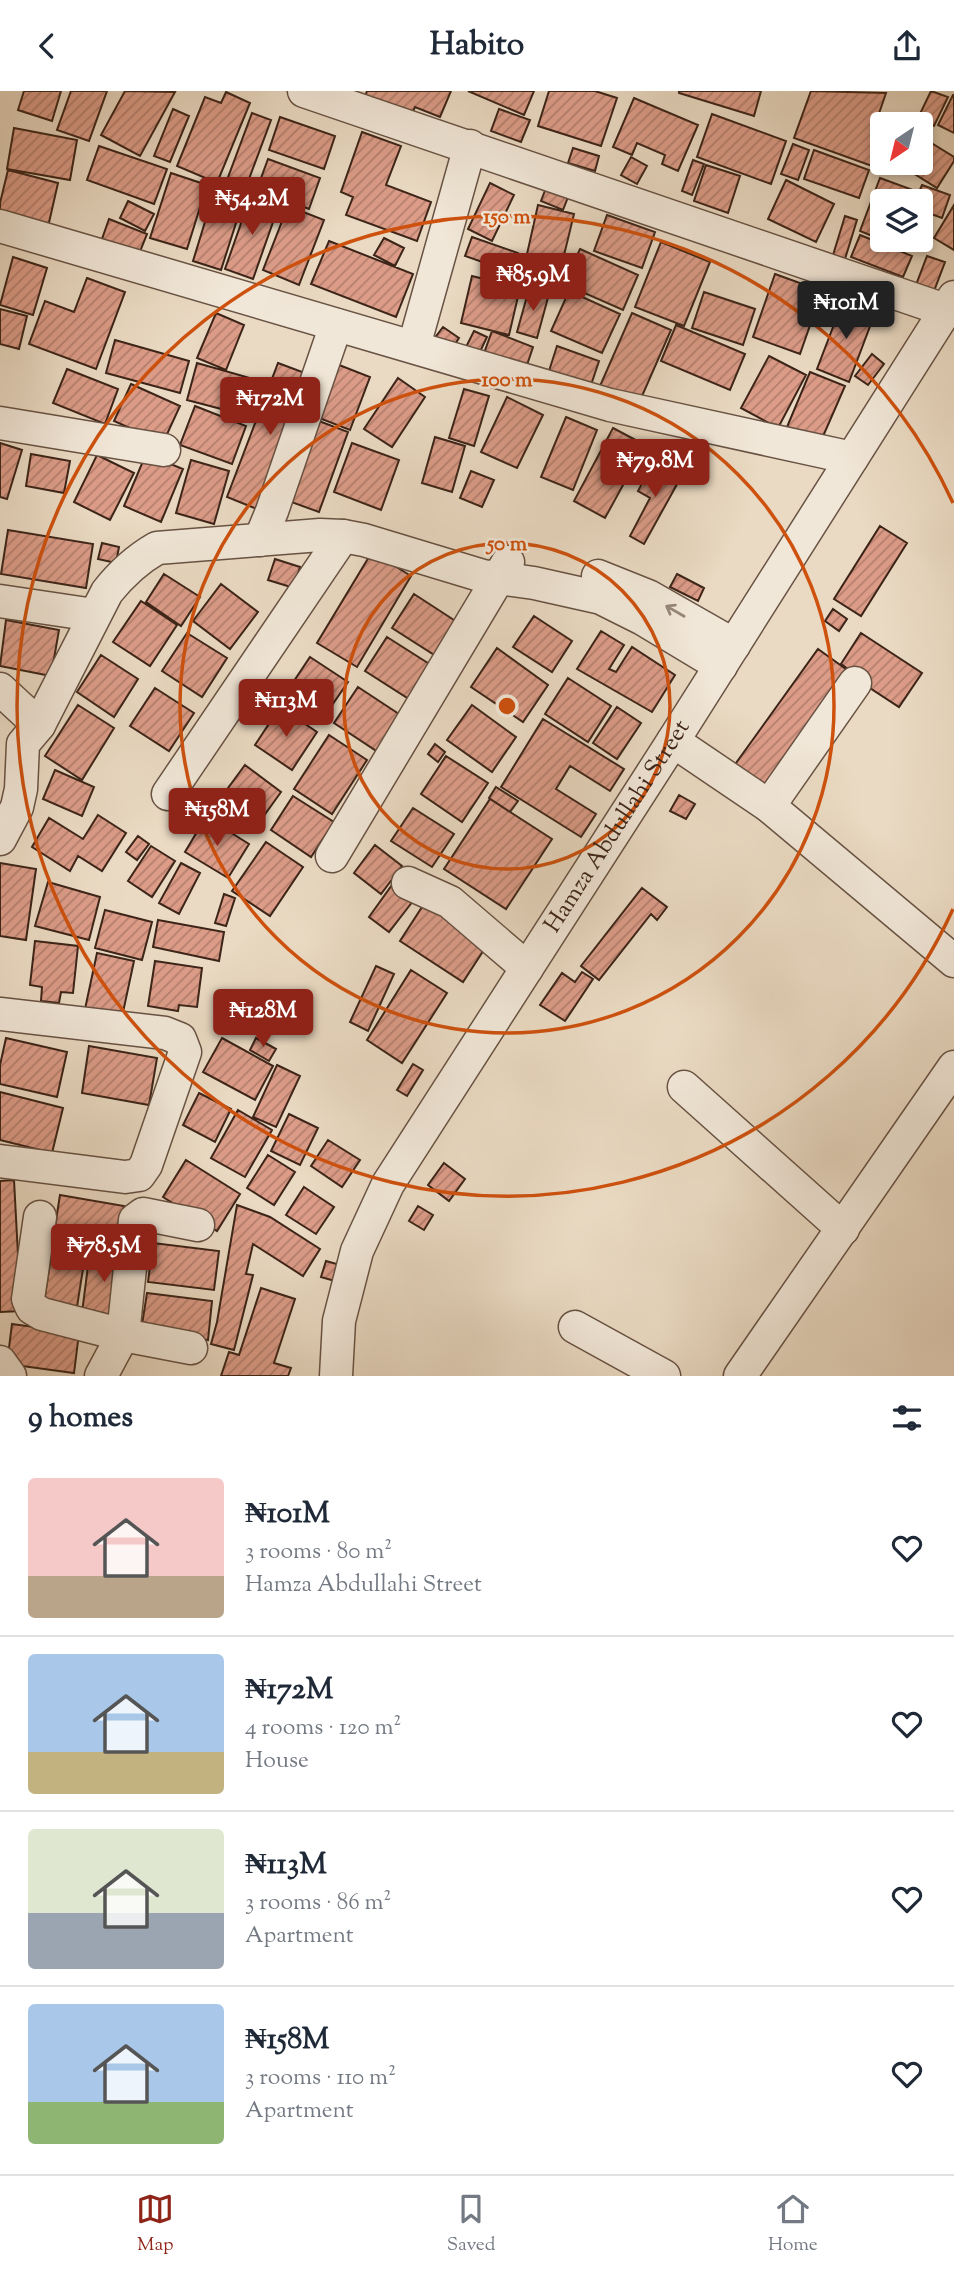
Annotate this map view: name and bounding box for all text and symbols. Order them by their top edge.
text: Habito [430,23,524,69]
icon: back [28,27,66,65]
icon: share [888,27,926,65]
north arrow [870,112,933,175]
map controls [870,112,933,252]
pin: ₦54.2M [195,177,309,237]
text: ₦54.2M [215,183,289,216]
button: layers [870,189,933,252]
text: 150 m [483,203,531,233]
pin: ₦85.9M [476,253,590,313]
text: ₦85.9M [496,259,570,292]
pin: ₦101M [797,281,895,341]
text: ₦101M [813,287,879,320]
text: 100 m [482,366,533,396]
pin: ₦172M [221,377,319,437]
text: ₦172M [236,383,304,416]
pin: ₦79.8M [598,439,712,499]
text: ₦79.8M [616,445,694,478]
text: 50 m [485,530,528,560]
one-way arrow [665,604,685,618]
pin: ₦113M [237,679,335,739]
text: ₦113M [255,685,317,718]
centre of rings [495,694,519,718]
street label: Hamza Abdullahi Street [537,714,699,940]
pin: ₦158M [168,789,266,848]
text: ₦158M [185,794,249,827]
pin: ₦128M [214,989,312,1049]
text: ₦128M [229,995,297,1028]
pin: ₦78.5M [47,1225,161,1284]
text: ₦78.5M [67,1230,141,1263]
text: 9 homes [28,1397,133,1440]
icon: filters [888,1399,926,1437]
text: ₦101M [245,1493,330,1536]
icon: home [84,1506,168,1590]
icon: heart [888,1529,926,1567]
text: 3 rooms · 80 m² [245,1536,392,1569]
text: Hamza Abdullahi Street [245,1569,482,1602]
text: ₦172M [245,1669,333,1712]
icon: home [84,1682,168,1766]
icon: heart [888,1705,926,1743]
text: 4 rooms · 120 m² [245,1712,401,1745]
text: House [245,1745,309,1778]
text: ₦113M [245,1844,327,1887]
icon: home [84,1857,168,1941]
icon: heart [888,1880,926,1918]
text: 3 rooms · 86 m² [245,1887,391,1920]
text: Apartment [245,1920,354,1953]
text: ₦158M [245,2019,329,2062]
icon: home [84,2032,168,2116]
icon: heart [888,2055,926,2093]
text: 3 rooms · 110 m² [245,2062,396,2095]
text: Apartment [245,2095,354,2128]
tab: Map [136,2190,174,2259]
tab: Saved [447,2190,495,2259]
tab: Home [768,2190,818,2259]

